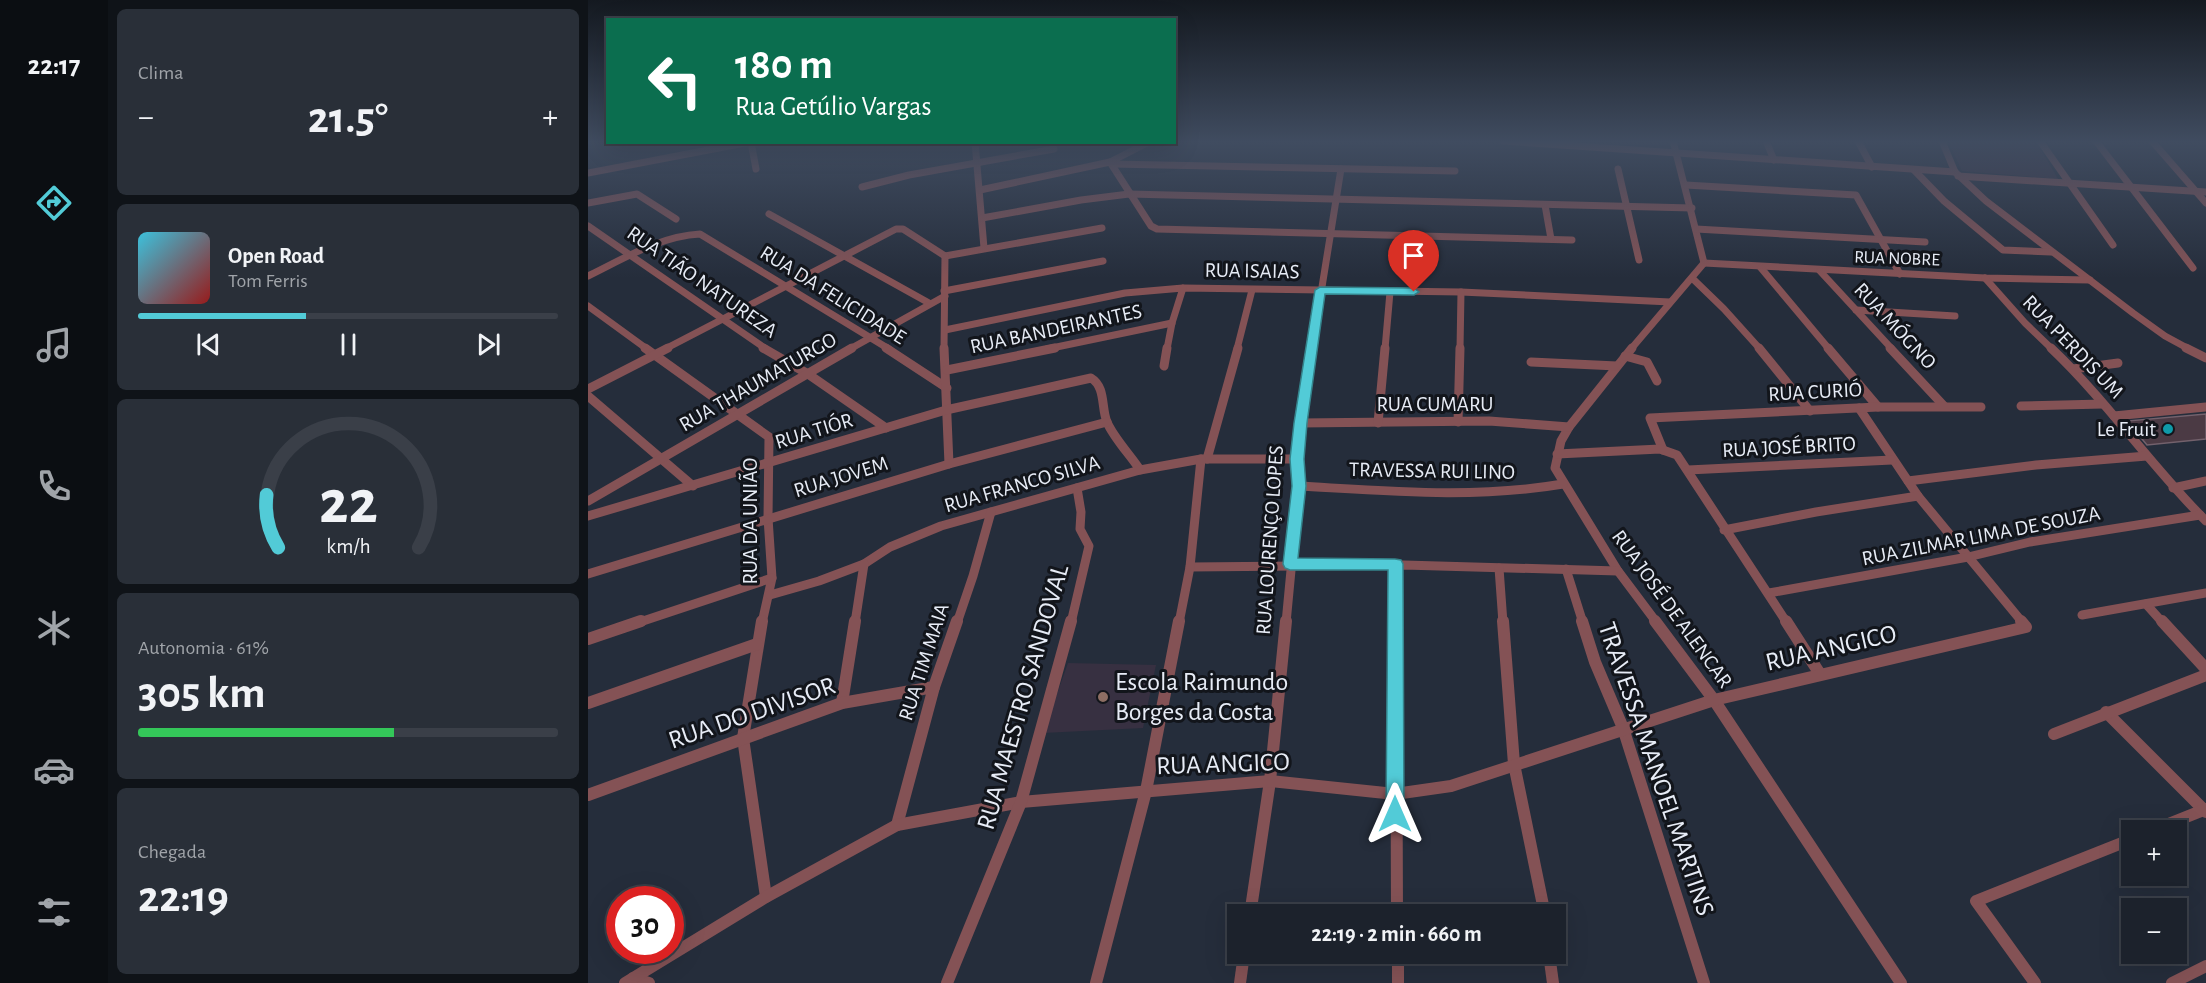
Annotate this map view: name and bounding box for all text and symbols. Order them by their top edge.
icon: left [636,42,714,120]
text: 180 m [735,44,833,86]
text: 22:17 [27,52,81,79]
text: Clima [138,63,183,83]
text: Rua Getúlio Vargas [735,93,932,120]
text: 21.5° [308,96,388,141]
text: − [138,101,154,134]
text: + [542,101,558,134]
icon: directions [33,182,75,224]
street label: RUA TIÃO NATUREZA [623,221,782,342]
pin [1388,230,1439,292]
icon: arrive [1397,239,1430,272]
street label: RUA DA FELICIDADE [756,242,910,348]
text: Open Road [228,245,324,267]
street label: RUA NOBRE [1854,249,1940,270]
street label: RUA ISAIAS [1204,260,1300,282]
text: Tom Ferris [228,271,308,291]
street label: RUA MÓGNO [1850,277,1941,373]
street label: RUA PERDIS UM [2019,291,2127,403]
street label: RUA BANDEIRANTES [968,301,1144,357]
icon: music [33,324,75,366]
icon: previous [192,328,225,361]
icon: pause [332,328,365,361]
icon: next [472,328,505,361]
street label: RUA THAUMATURGO [676,329,840,435]
street label: RUA CURIÓ [1767,377,1862,405]
street label: RUA CUMARU [1377,394,1493,415]
street label: RUA TIÓR [772,407,855,453]
place label: Le Fruit [2097,419,2156,440]
marker: Le Fruit [2161,422,2175,436]
street label: RUA JOSÉ BRITO [1722,431,1856,461]
street label: RUA LOURENÇO LOPES [1253,444,1287,635]
street label: RUA FRANCO SILVA [942,452,1102,516]
street label: RUA JOVEM [791,453,891,501]
street label: RUA DA UNIÃO [738,458,761,584]
street label: TRAVESSA RUI LINO [1349,459,1515,483]
icon: phone [33,465,75,507]
text: 22 [319,473,377,535]
street label: RUA ZILMAR LIMA DE SOUZA [1860,503,2102,569]
street label: RUA JOSÉ DE ALENCAR [1608,525,1738,692]
text: km/h [326,537,370,558]
street label: RUA MAESTRO SANDOVAL [973,561,1073,833]
street label: RUA TIM MAIA [895,601,953,723]
icon: climate [33,607,75,649]
street label: TRAVESSA MANOEL MARTINS [1593,619,1719,919]
street label: RUA ANGICO [1763,620,1899,676]
text: Autonomia · 61% [138,638,269,658]
place label: Escola Raimundo Borges da Costa [1115,669,1288,725]
text: 305 km [138,671,266,716]
street label: RUA DO DIVISOR [665,672,839,754]
marker: Escola Raimundo Borges da Costa [1096,690,1110,704]
icon: car [33,749,75,791]
street label: RUA ANGICO [1156,749,1290,779]
position arrow [1363,782,1427,846]
map controls [2121,820,2187,964]
button: + [2121,820,2187,886]
text: Chegada [138,842,206,862]
text: 22:19 [138,875,229,920]
speed limit sign: 30 [606,886,684,964]
icon: filters [33,891,75,933]
button: − [2121,898,2187,964]
text: 22:19 · 2 min · 660 m [1311,923,1482,945]

